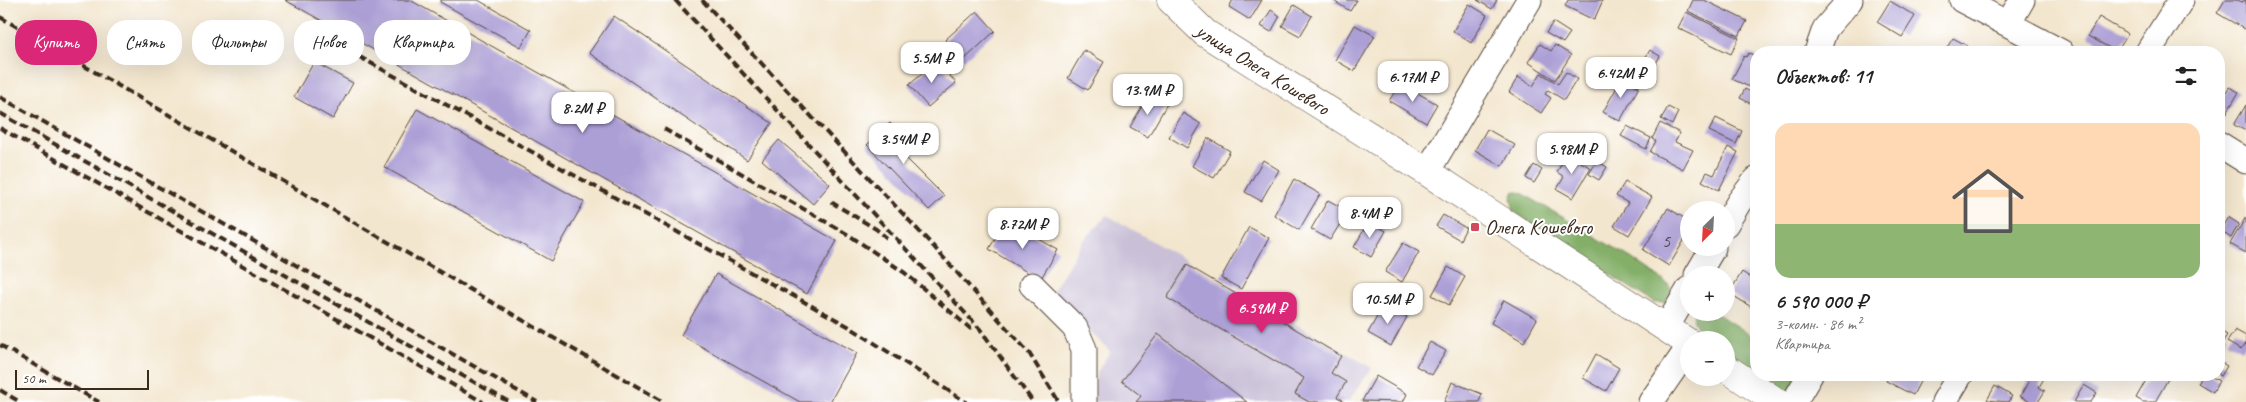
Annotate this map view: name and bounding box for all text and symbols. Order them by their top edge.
street label: улица Олега Кошевого [1189,17,1336,122]
chip: Купить [15,20,97,65]
chip: Снять [107,20,182,65]
chip: Фильтры [192,20,284,65]
chip: Новое [294,20,364,65]
chip: Квартира [374,20,471,65]
pin: 5.5M ₽ [891,42,973,84]
text: 5.5M ₽ [912,48,952,68]
pin: 6.42M ₽ [1575,56,1667,99]
pin: 6.17M ₽ [1367,61,1459,103]
icon: filters [2172,62,2200,90]
text: 6.42M ₽ [1597,63,1645,83]
text: Объектов: 11 [1775,63,1872,89]
text: 6.17M ₽ [1389,67,1437,87]
pin: 13.9M ₽ [1102,74,1194,116]
text: 13.9M ₽ [1124,80,1172,100]
pin: 8.2M ₽ [542,92,624,134]
text: 8.2M ₽ [562,98,604,118]
pin: 3.54M ₽ [858,122,950,165]
text: 3.54M ₽ [880,129,928,149]
pin: 5.98M ₽ [1526,132,1618,175]
text: 5.98M ₽ [1548,139,1596,159]
icon: home [1943,156,2033,246]
pin: 8.4M ₽ [1329,196,1411,239]
north arrow [1680,201,1735,256]
map controls [1680,201,1735,386]
text: 8.4M ₽ [1349,203,1391,223]
pin: 8.72M ₽ [977,208,1069,250]
text: 8.72M ₽ [999,214,1047,234]
place label: Олега Кошевого [1485,214,1594,240]
marker: Олега Кошевого [1469,221,1481,233]
house number: 5 [1662,229,1672,253]
button: + [1680,266,1735,321]
pin: 10.5M ₽ [1342,282,1434,325]
text: 6 590 000 ₽ [1775,288,1867,314]
text: 10.5M ₽ [1364,289,1412,309]
pin: 6.59M ₽ [1216,292,1308,334]
text: 6.59M ₽ [1238,298,1286,318]
text: 3-комн. · 86 m² [1775,314,1861,334]
button: − [1680,331,1735,386]
text: Квартира [1775,334,1830,354]
scale bar [15,367,149,390]
text: 50 m [22,370,46,387]

